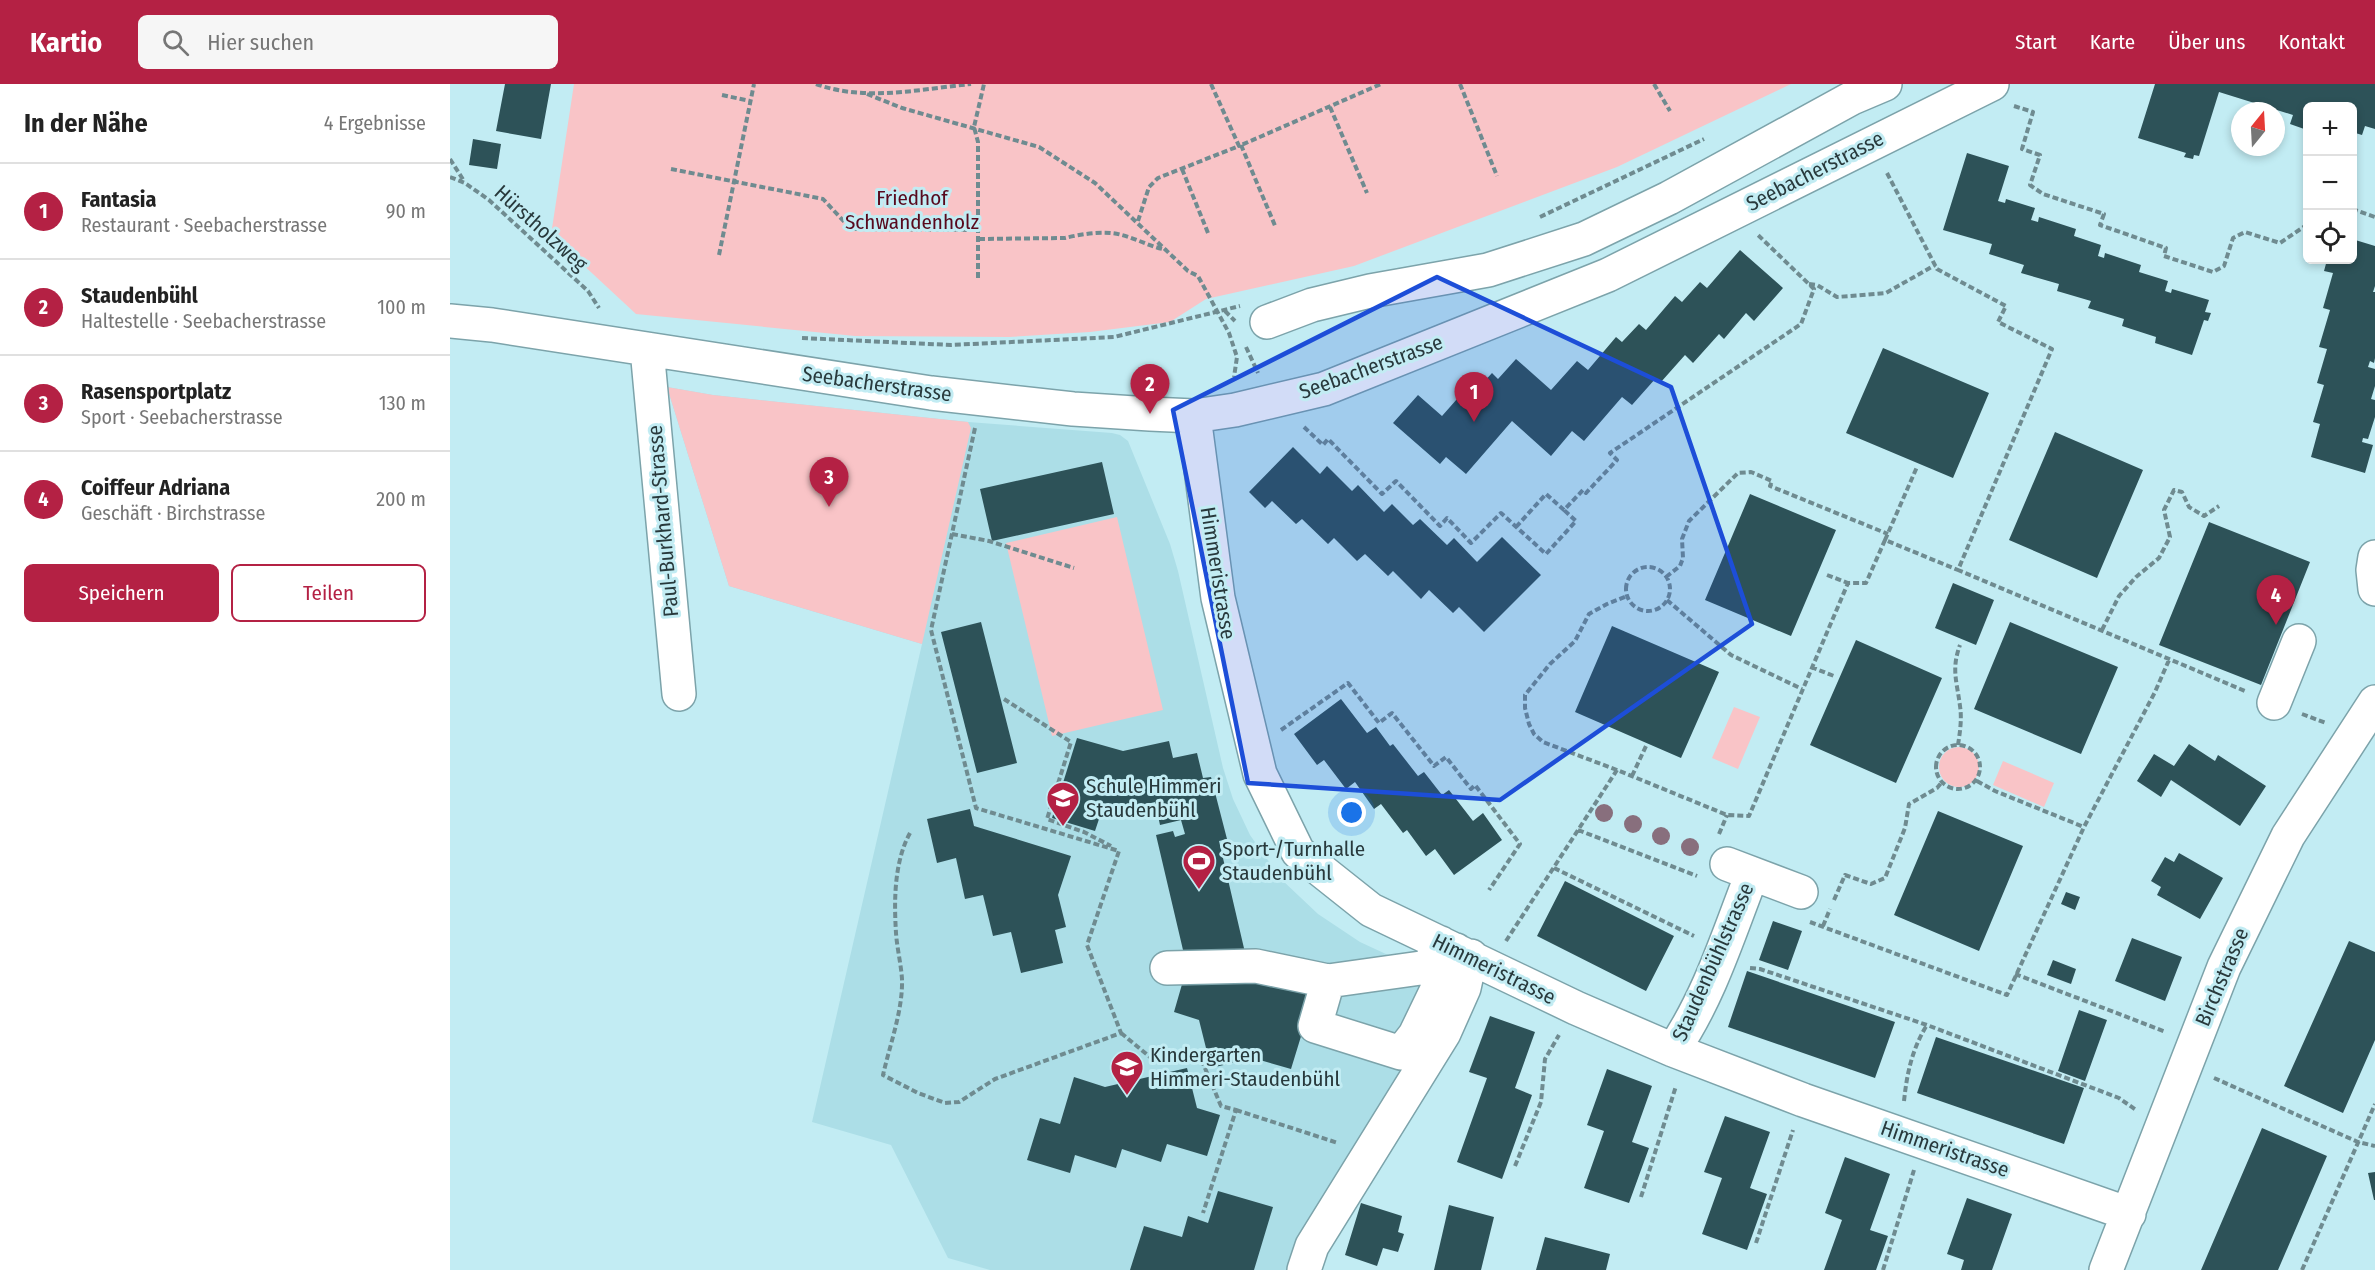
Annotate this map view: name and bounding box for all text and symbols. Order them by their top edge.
search box [138,15,558,69]
text: Kartio [30,26,102,59]
icon: search [159,26,192,59]
text: Hier suchen [207,29,314,56]
text: Start [2015,29,2057,55]
text: Karte [2090,29,2135,55]
text: Über uns [2168,29,2245,55]
text: Kontakt [2278,29,2345,55]
north arrow [2231,102,2285,156]
map controls [2303,102,2357,264]
button: + [2303,102,2357,156]
text: In der Nähe [24,108,148,139]
text: 4 Ergebnisse [324,111,426,135]
street label: Seebacherstrasse [1742,125,1888,217]
button: − [2303,156,2357,210]
street label: Hürstholzweg [489,179,593,277]
park label: Friedhof Schwandenholz [845,185,979,235]
text: Fantasia [81,186,156,213]
text: 1 [39,199,48,223]
text: 90 m [386,199,426,223]
button: locate [2303,210,2357,264]
text: Restaurant · Seebacherstrasse [81,213,327,237]
text: Staudenbühl [81,282,198,309]
text: 2 [39,295,48,319]
text: 100 m [377,295,426,319]
text: Haltestelle · Seebacherstrasse [81,309,326,333]
street label: Seebacherstrasse [1296,329,1446,405]
street label: Seebacherstrasse [801,361,953,407]
pin: 2 [1130,364,1170,414]
pin: 1 [1454,372,1494,422]
text: Rasensportplatz [81,378,231,405]
text: 3 [39,391,48,415]
text: 130 m [379,391,426,415]
text: Sport · Seebacherstrasse [81,405,283,429]
street label: Paul-Burkhard-Strasse [642,424,684,618]
pin: 3 [810,458,848,507]
text: Coiffeur Adriana [81,474,230,501]
text: 4 [38,487,49,511]
text: 200 m [376,487,426,511]
text: Geschäft · Birchstrasse [81,501,265,525]
street label: Himmeristrasse [1195,505,1241,641]
button: Speichern [24,564,219,622]
button: Teilen [231,564,426,622]
pin: 4 [2256,576,2296,625]
place label: Schule Himmeri Staudenbühl [1086,773,1222,823]
school or university icon: Schule Himmeri Staudenbühl [1045,780,1081,827]
your location [1337,798,1366,827]
place label: Sport-/Turnhalle Staudenbühl [1222,836,1365,886]
sports icon: Sport-/Turnhalle Staudenbühl [1181,843,1217,890]
street label: Staudenbühlstrasse [1666,879,1760,1045]
street label: Birchstrasse [2190,924,2254,1030]
street label: Himmeristrasse [1428,928,1560,1010]
place label: Kindergarten Himmeri-Staudenbühl [1150,1042,1341,1092]
school or university icon: Kindergarten Himmeri-Staudenbühl [1109,1049,1145,1096]
street label: Himmeristrasse [1877,1115,2013,1183]

